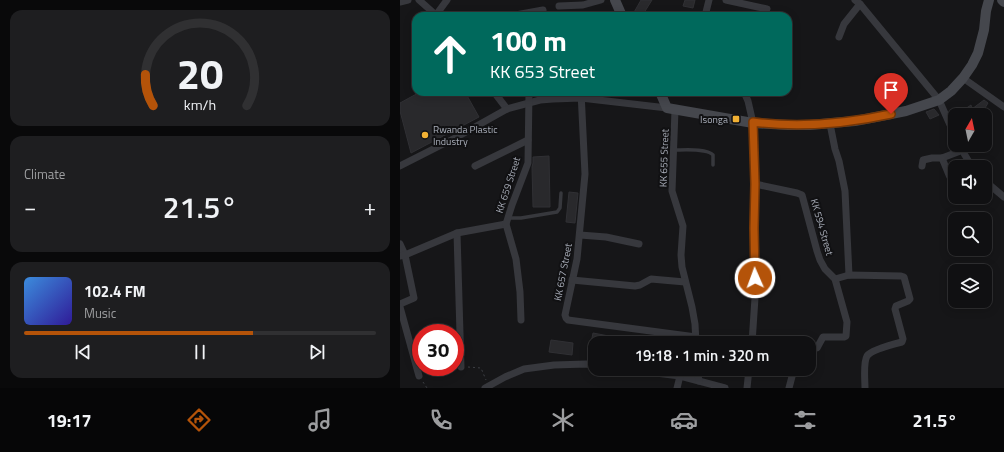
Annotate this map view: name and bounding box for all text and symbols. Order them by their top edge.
text: 100 m [490,19,567,62]
icon: ahead [424,28,476,80]
text: 20 [177,42,223,105]
text: KK 653 Street [490,58,595,85]
pin [874,73,908,114]
icon: arrive [880,79,902,101]
text: km/h [184,94,216,116]
north arrow [948,108,992,152]
map controls [948,108,992,308]
place label: Isonga [700,112,728,127]
marker: Isonga [731,114,741,124]
place label: Rwanda Plastic Industry [433,122,498,149]
street label: KK 655 Street [655,128,673,187]
marker: Rwanda Plastic Industry [420,130,430,140]
street label: KK 659 Street [492,154,524,215]
button: sound [948,160,992,204]
text: Climate [24,164,65,184]
text: 21.5° [163,184,237,230]
text: − [24,190,36,224]
text: + [364,190,376,224]
street label: KK 594 Street [807,197,837,258]
button: search [948,212,992,256]
street label: KK 657 Street [550,241,576,302]
position arrow [734,257,776,299]
button: layers [948,264,992,308]
text: 102.4 FM [84,280,146,303]
text: Music [84,303,116,323]
speed limit sign: 30 [412,324,464,376]
icon: previous [72,341,94,363]
icon: pause [189,341,211,363]
icon: next [306,341,328,363]
text: 19:18 · 1 min · 320 m [635,344,769,367]
icon: directions [185,406,213,434]
icon: music [306,406,334,434]
icon: phone [427,406,455,434]
icon: climate [549,406,577,434]
icon: car [670,406,698,434]
icon: filters [791,406,819,434]
text: 19:17 [47,407,92,434]
text: 21.5° [912,407,957,434]

